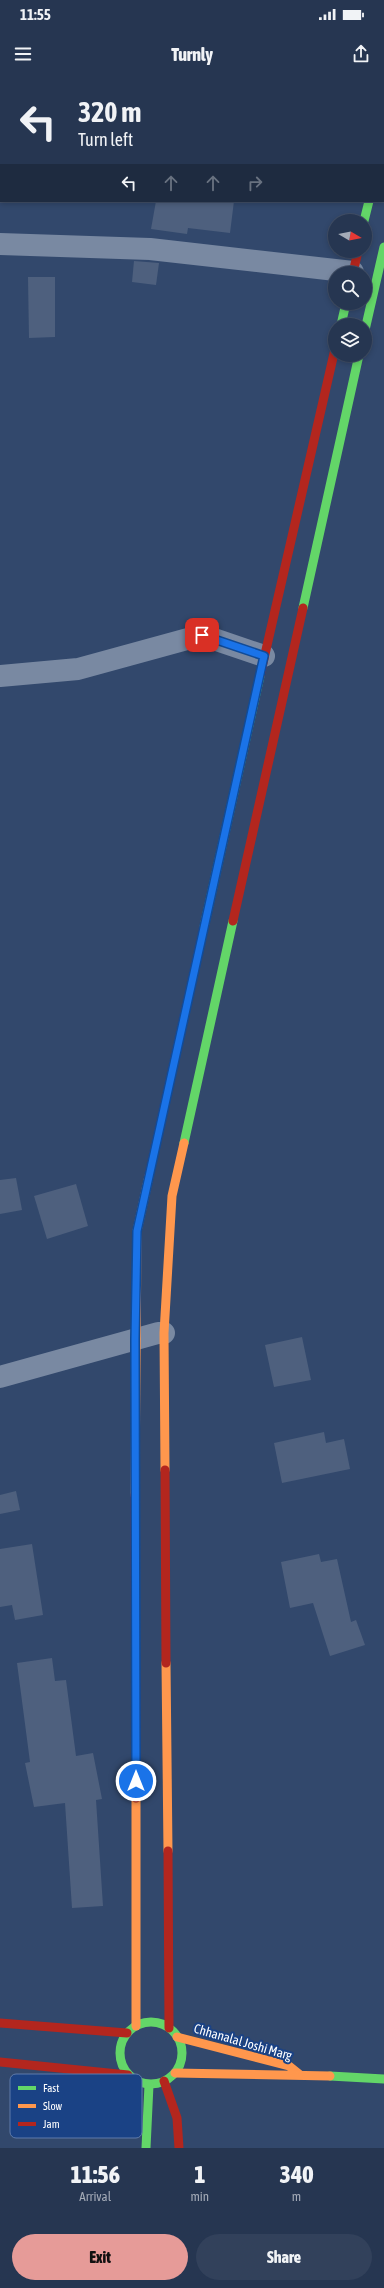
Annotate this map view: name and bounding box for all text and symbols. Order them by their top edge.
text: 11:55 [20,6,51,23]
icon: menu [12,43,34,65]
icon: share [350,43,372,65]
text: Turnly [171,44,213,65]
icon: left [12,96,64,148]
text: 320 m [78,96,141,128]
text: Turn left [78,129,133,150]
icon: left [118,172,140,194]
icon: ahead [160,172,182,194]
icon: ahead [202,172,224,194]
icon: right [244,172,266,194]
north arrow [328,214,372,258]
map controls [328,214,372,362]
button: search [328,266,372,310]
button: layers [328,318,372,362]
pin [185,618,219,652]
icon: arrive [191,624,213,646]
position arrow [115,1760,157,1802]
street label: Chhanalal Joshi Marg [192,2021,294,2063]
legend [10,2074,142,2138]
text: Fast [43,2082,59,2094]
text: Slow [43,2100,62,2112]
text: Jam [43,2118,60,2130]
text: 11:56 [71,2161,120,2188]
text: 1 [194,2161,205,2188]
text: 340 [280,2161,313,2188]
text: Arrival [79,2189,111,2204]
text: min [190,2189,209,2204]
text: m [292,2189,301,2204]
button: Exit [12,2234,188,2280]
button: Share [196,2234,372,2280]

